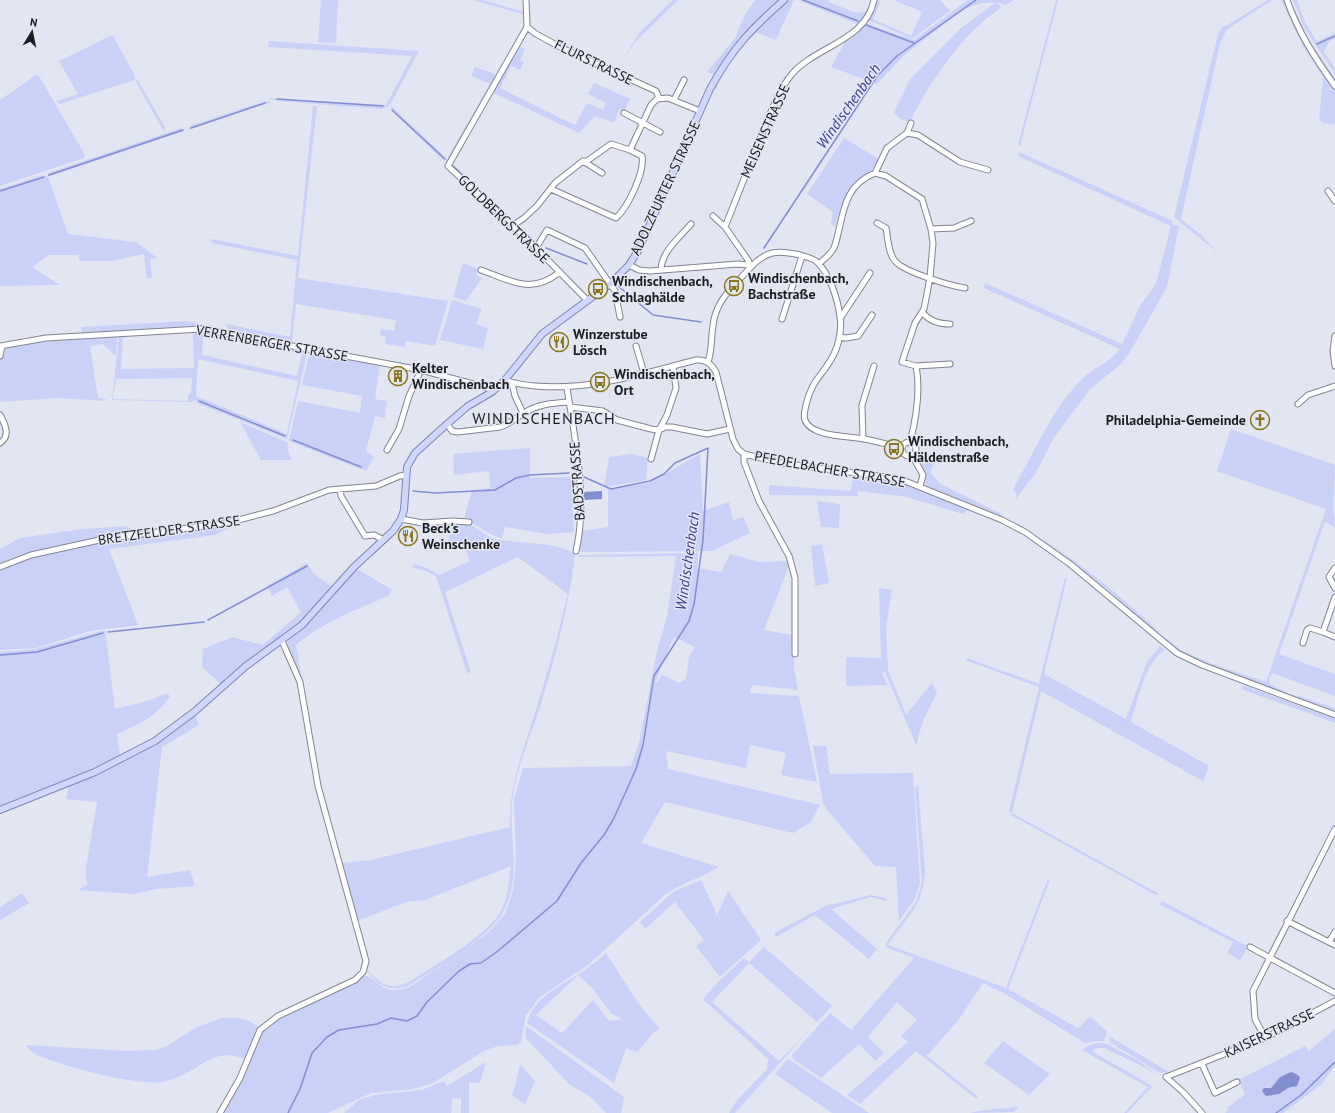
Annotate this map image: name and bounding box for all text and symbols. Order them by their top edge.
north arrow [12,12,52,52]
text: N [29,15,39,30]
street label: FLURSTRASSE [552,35,636,89]
water label: Windischenbach [812,60,884,152]
street label: MEISENSTRASSE [736,81,794,181]
street label: ADOLZFURTER STRASSE [626,118,704,258]
street label: GOLDBERGSTRASSE [455,171,553,267]
place label: Windischenbach, Bachstraße [748,269,849,303]
place label: Windischenbach, Schlaghälde [612,272,713,306]
bus stop icon: Windischenbach, Bachstraße [723,275,745,297]
bus stop icon: Windischenbach, Schlaghälde [587,278,609,300]
street label: VERRENBERGER STRASSE [193,321,350,365]
place label: Winzerstube Lösch [573,325,648,359]
restaurant icon: Winzerstube Lösch [548,331,570,353]
place label: Kelter Windischenbach [412,359,509,393]
building icon: Kelter Windischenbach [387,365,409,387]
place label: Windischenbach, Ort [614,365,715,399]
bus stop icon: Windischenbach, Ort [589,371,611,393]
district label: WINDISCHENBACH [472,408,616,428]
church icon: Philadelphia-Gemeinde [1249,409,1271,431]
place label: Philadelphia-Gemeinde [1106,411,1246,429]
place label: Windischenbach, Häldenstraße [908,432,1009,466]
bus stop icon: Windischenbach, Häldenstraße [883,438,905,460]
street label: BADSTRASSE [565,441,589,521]
street label: PFEDELBACHER STRASSE [753,447,907,491]
water label: Windischenbach [671,510,703,612]
street label: BRETZFELDER STRASSE [97,511,241,549]
place label: Beck's Weinschenke [422,519,500,553]
restaurant icon: Beck's Weinschenke [397,525,419,547]
street label: KAISERSTRASSE [1221,1004,1317,1062]

